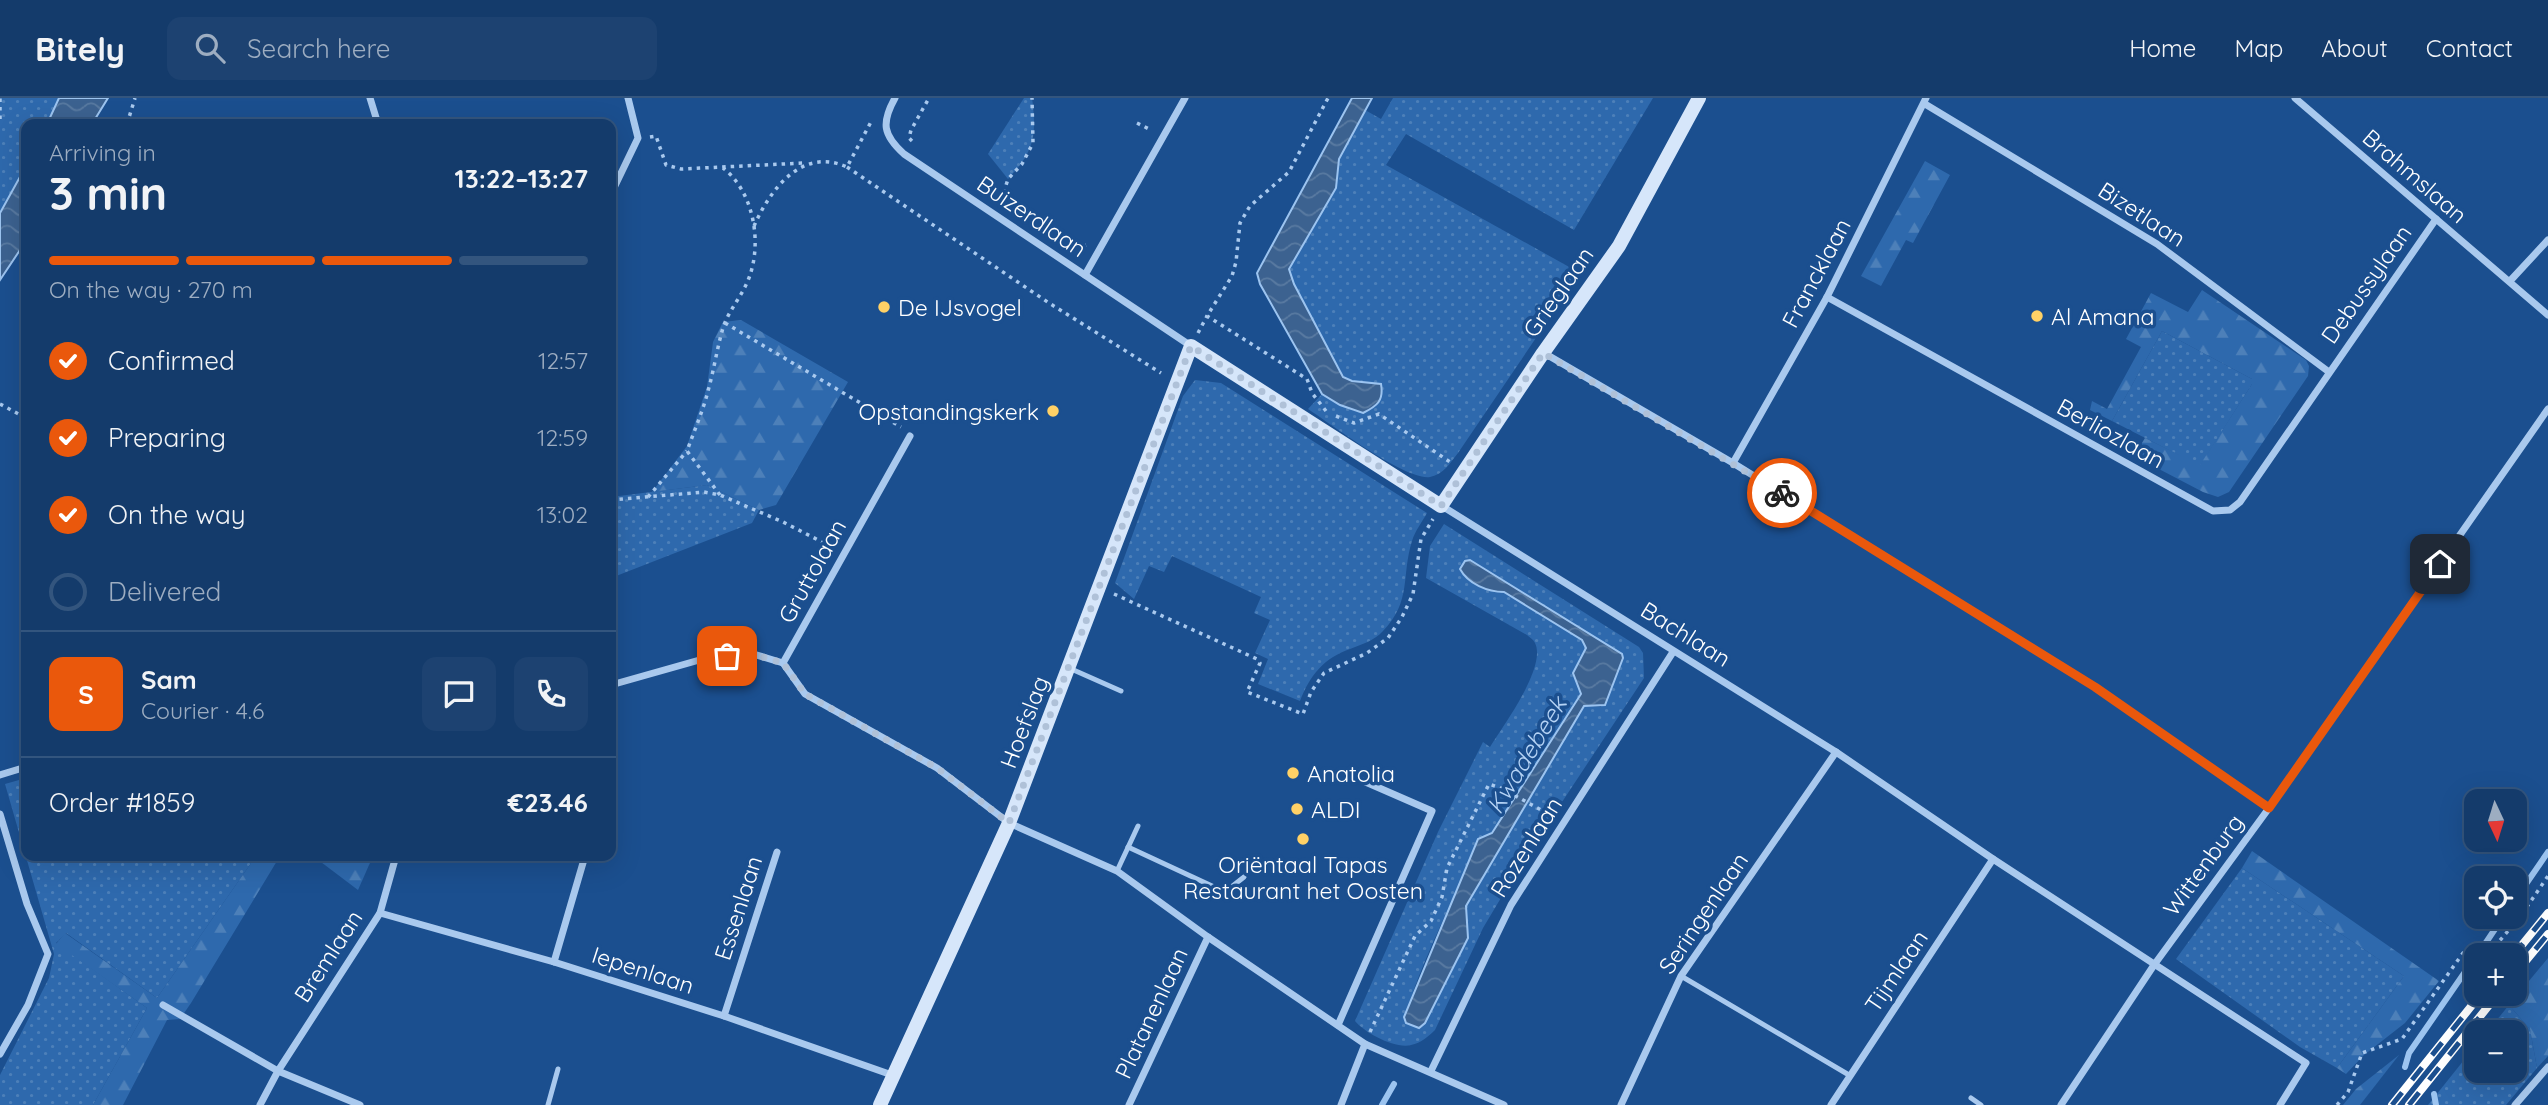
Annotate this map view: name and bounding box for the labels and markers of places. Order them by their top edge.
place label: De IJsvogel [898,293,1022,322]
marker: De IJsvogel [876,299,892,315]
place label: Al Amana [2051,302,2154,331]
marker: Al Amana [2029,308,2045,324]
place label: Opstandingskerk [859,397,1039,426]
marker: Opstandingskerk [1045,403,1061,419]
pin [2410,534,2470,594]
pin [697,626,757,686]
place label: Anatolia [1307,759,1395,788]
marker: Anatolia [1285,765,1301,781]
place label: ALDI [1311,795,1360,824]
marker: ALDI [1289,801,1305,817]
marker: Oriëntaal Tapas Restaurant het Oosten [1295,831,1311,847]
place label: Oriëntaal Tapas Restaurant het Oosten [1183,850,1423,905]

